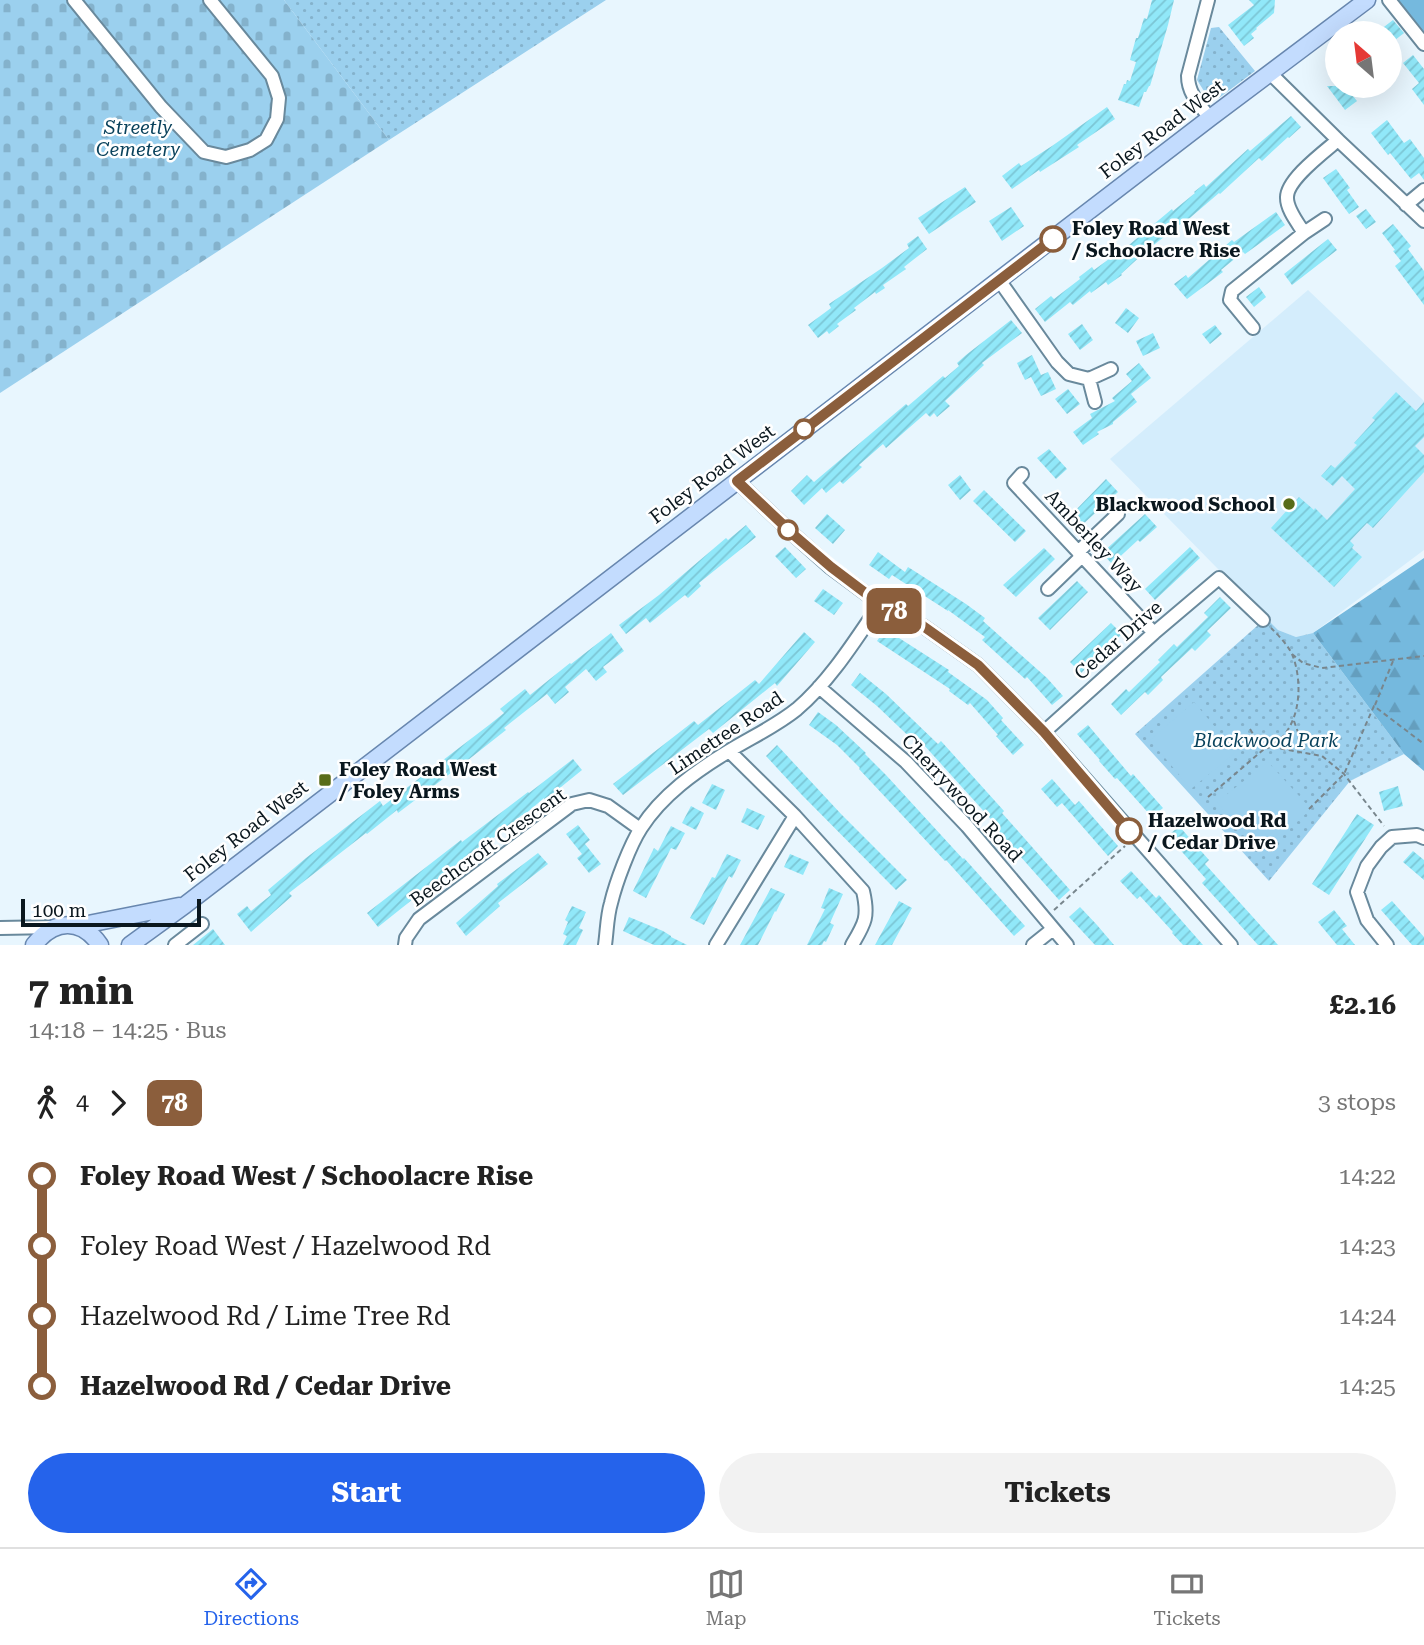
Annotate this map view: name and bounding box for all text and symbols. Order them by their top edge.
north arrow [1325,21,1402,98]
map controls [1325,21,1402,98]
street label: Foley Road West [1095,74,1229,184]
park label: Streetly Cemetery [96,116,180,161]
place label: Foley Road West / Schoolacre Rise [1071,217,1240,262]
marker: Foley Road West / Schoolacre Rise [1040,226,1066,252]
street label: Foley Road West [645,419,779,529]
unlabelled marker [794,419,814,439]
street label: Amberley Way [1040,485,1148,598]
place label: Blackwood School [1096,493,1275,516]
marker: Blackwood School [1281,496,1297,512]
unlabelled marker [778,520,798,540]
line badge: 78 [862,588,926,634]
street label: Cedar Drive [1069,596,1167,684]
text: 78 [881,597,907,625]
street label: Limetree Road [665,686,787,780]
street label: Cherrywood Road [897,729,1027,867]
park label: Blackwood Park [1193,729,1339,752]
place label: Foley Road West / Foley Arms [338,758,497,803]
marker: Foley Road West / Foley Arms [317,772,333,788]
street label: Foley Road West [179,775,313,887]
street label: Beechcroft Crescent [405,783,571,911]
place label: Hazelwood Rd / Cedar Drive [1147,809,1287,854]
marker: Hazelwood Rd / Cedar Drive [1116,818,1142,844]
scale bar [21,896,201,928]
text: 100 m [32,899,86,922]
text: 7 min [28,969,134,1013]
text: £2.16 [1330,990,1396,1020]
text: 14:18 – 14:25 · Bus [28,1017,226,1044]
icon: walk [28,1084,66,1122]
icon: forward [99,1084,137,1122]
text: 4 [76,1089,89,1116]
text: 78 [161,1089,188,1117]
text: 3 stops [1318,1089,1396,1116]
text: Foley Road West / Schoolacre Rise [80,1161,533,1191]
text: 14:22 [1339,1163,1396,1190]
text: Foley Road West / Hazelwood Rd [80,1231,491,1261]
text: 14:23 [1339,1233,1396,1260]
text: Hazelwood Rd / Lime Tree Rd [80,1301,450,1331]
text: 14:24 [1339,1303,1396,1330]
text: Hazelwood Rd / Cedar Drive [80,1371,451,1401]
text: 14:25 [1339,1373,1396,1400]
button: Start [28,1453,705,1533]
button: Tickets [719,1453,1396,1533]
tab: Directions [203,1565,299,1630]
tab: Map [706,1565,746,1630]
tab: Tickets [1153,1565,1221,1630]

